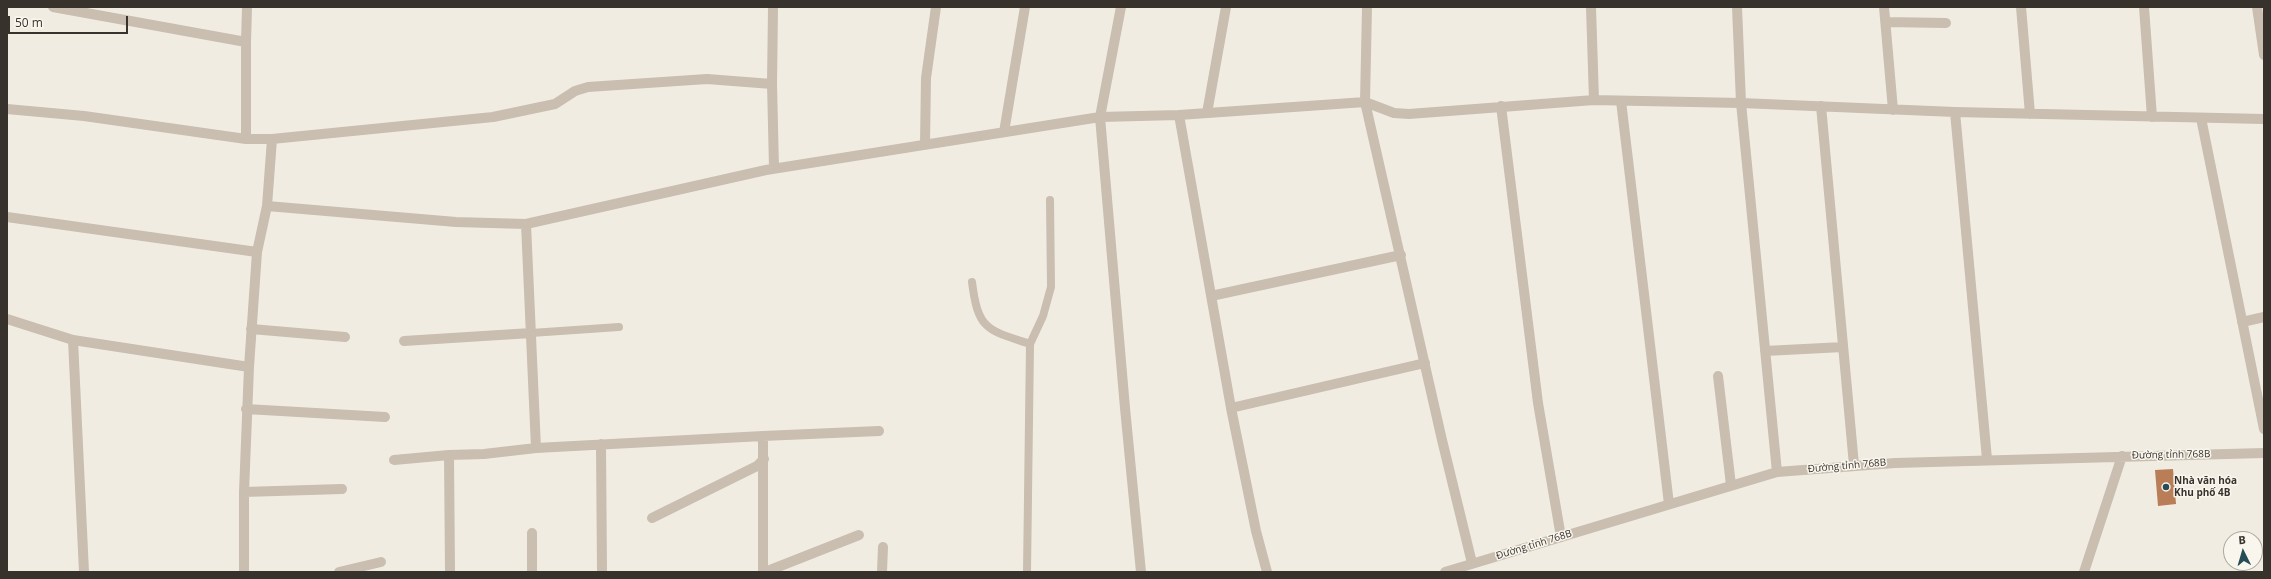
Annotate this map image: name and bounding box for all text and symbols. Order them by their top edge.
scale bar [10,8,130,34]
text: 50 m [15,14,43,31]
street label: Đường tỉnh 768B [2132,448,2210,462]
street label: Đường tỉnh 768B [1807,457,1887,475]
place label: Nhà văn hóa Khu phố 4B [2174,475,2237,498]
marker: Nhà văn hóa Khu phố 4B [2161,482,2171,492]
street label: Đường tỉnh 768B [1495,528,1573,562]
north arrow [2223,531,2263,571]
text: B [2238,532,2246,547]

